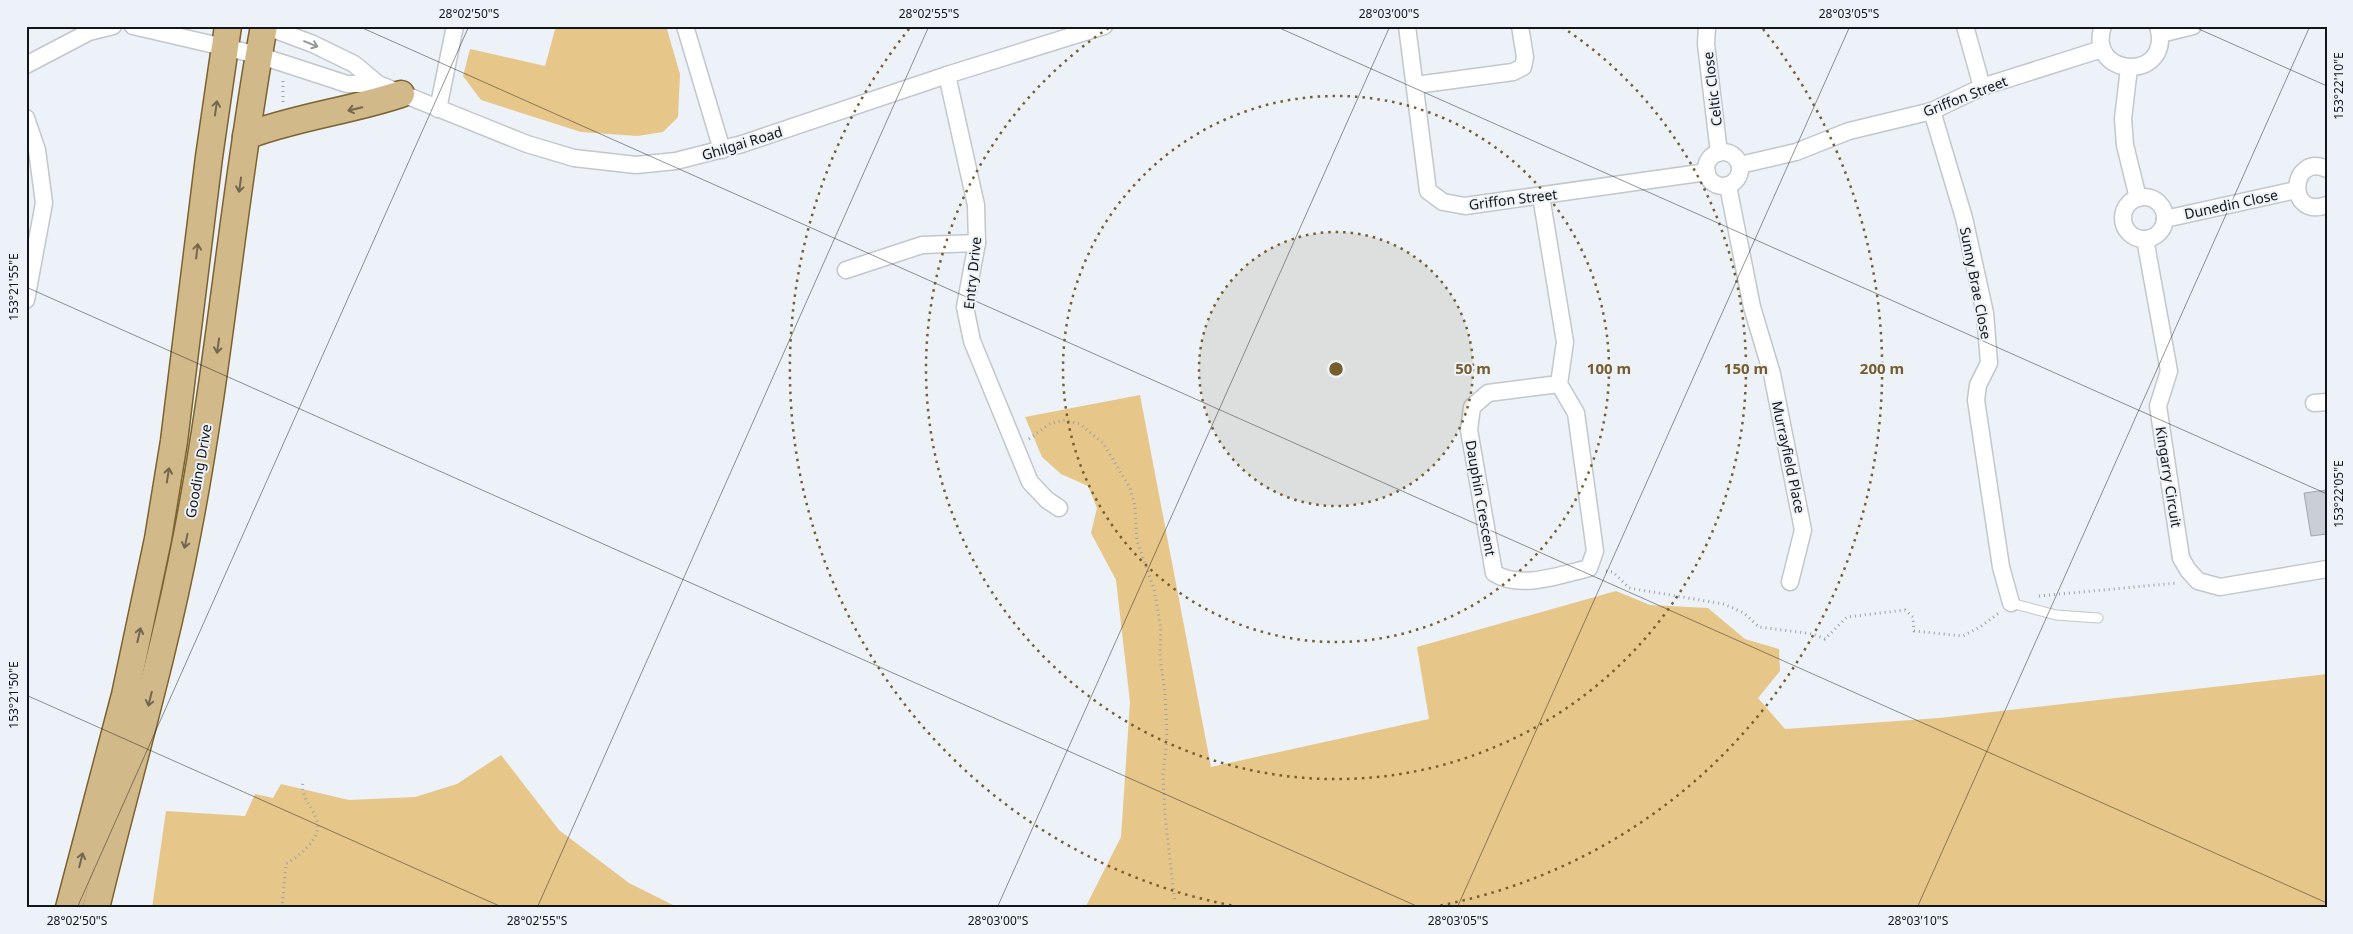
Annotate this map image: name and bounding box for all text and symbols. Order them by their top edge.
text: 28°02'50"S [439,5,500,22]
text: 28°02'55"S [899,5,960,22]
text: 28°03'00"S [1359,5,1420,22]
text: 28°03'05"S [1819,5,1880,22]
one-way arrow [302,40,318,49]
street label: Celtic Close [1698,51,1726,127]
text: 153°22'10"E [2330,52,2347,120]
street label: Griffon Street [1920,71,2010,121]
one-way arrow [211,101,221,117]
one-way arrow [347,105,363,114]
street label: Ghilgai Road [699,122,785,164]
one-way arrow [235,176,245,192]
street label: Griffon Street [1468,184,1558,214]
street label: Dunedin Close [2182,185,2280,223]
street label: Sunny Brae Close [1956,225,1996,341]
street label: Entry Drive [959,236,985,310]
one-way arrow [192,244,202,260]
text: 153°21'55"E [5,253,22,321]
one-way arrow [212,337,222,353]
text: 50 m [1455,358,1491,378]
text: 100 m [1587,358,1631,378]
text: 150 m [1724,358,1768,378]
text: 200 m [1860,358,1904,378]
centre of rings [1327,360,1345,378]
street label: Murrayfield Place [1768,399,1810,515]
street label: Gooding Drive [180,423,216,519]
street label: Kingarry Circuit [2152,425,2186,529]
street label: Dauphin Crescent [1461,439,1501,557]
text: 153°22'05"E [2330,460,2347,528]
one-way arrow [163,468,173,484]
one-way arrow [181,532,190,548]
one-way arrow [135,628,144,644]
text: 153°21'50"E [5,661,22,729]
one-way arrow [145,691,154,707]
one-way arrow [77,853,86,869]
text: 28°02'50"S [47,912,108,929]
text: 28°02'55"S [507,912,568,929]
text: 28°03'00"S [968,912,1029,929]
text: 28°03'05"S [1428,912,1489,929]
text: 28°03'10"S [1888,912,1949,929]

